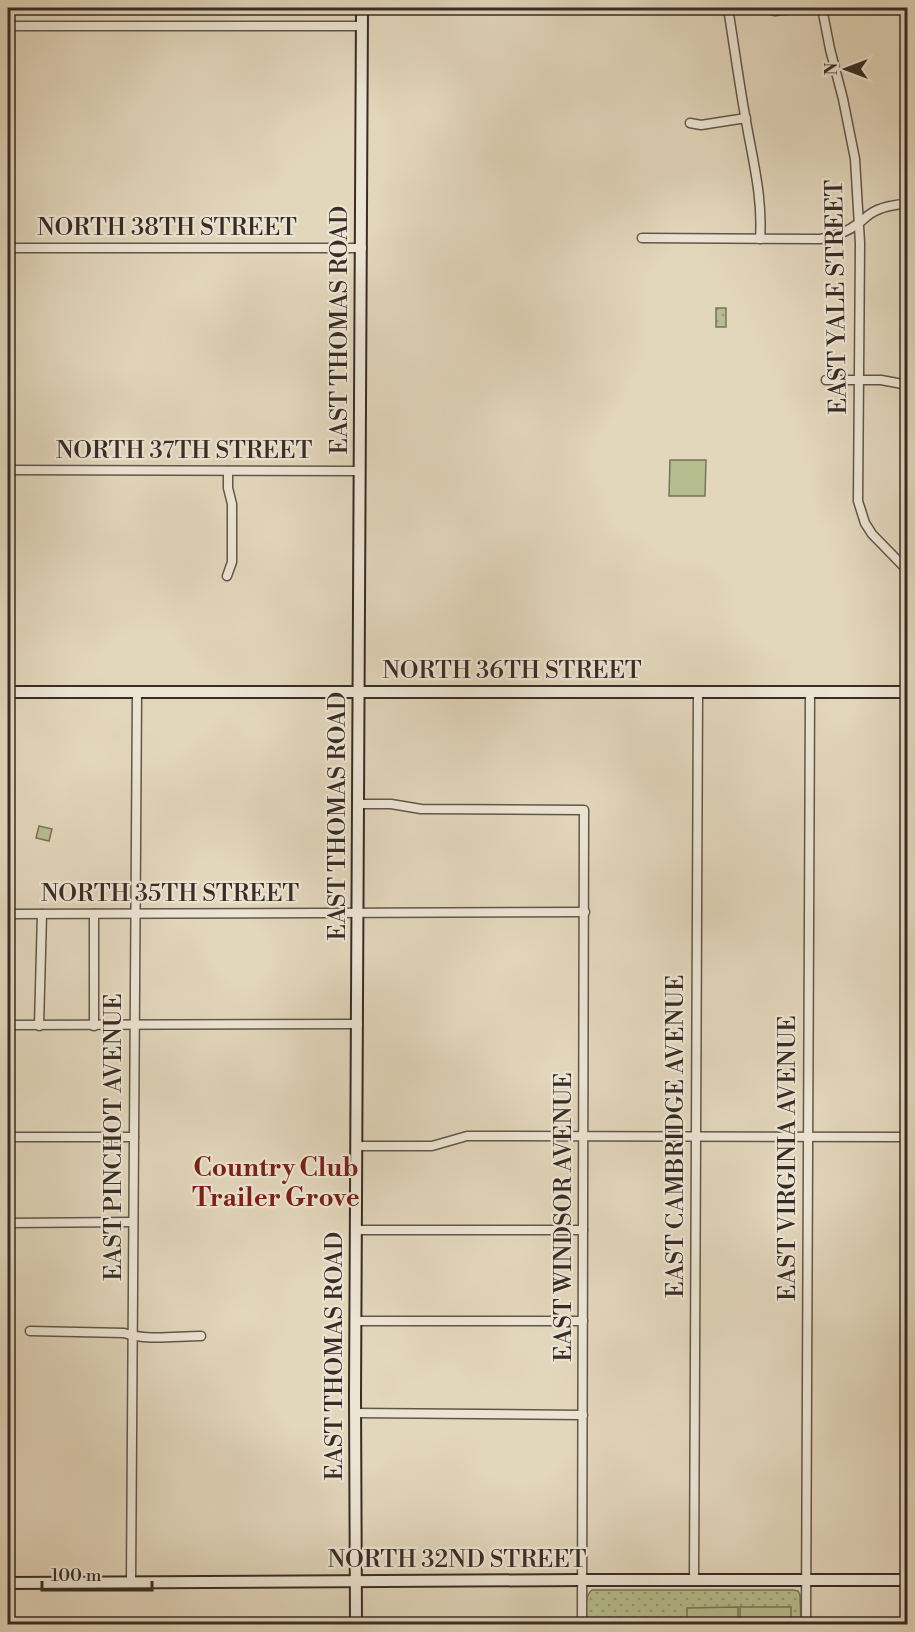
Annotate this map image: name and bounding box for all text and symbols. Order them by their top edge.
north arrow [816,39,876,99]
text: N [822,62,842,75]
street label: EAST YALE STREET [820,179,854,415]
street label: EAST THOMAS ROAD [325,206,355,454]
street label: NORTH 38TH STREET [37,213,297,243]
street label: NORTH 37TH STREET [56,436,312,466]
street label: NORTH 36TH STREET [382,656,642,686]
street label: EAST THOMAS ROAD [323,692,353,940]
street label: NORTH 35TH STREET [41,879,299,909]
street label: EAST CAMBRIDGE AVENUE [661,974,691,1298]
street label: EAST PINCHOT AVENUE [99,993,129,1281]
street label: EAST VIRGINIA AVENUE [773,1015,803,1301]
street label: EAST WINDSOR AVENUE [549,1072,579,1362]
district label: Country Club Trailer Grove [192,1152,360,1214]
street label: EAST THOMAS ROAD [320,1232,350,1480]
street label: NORTH 32ND STREET [327,1545,587,1575]
scale bar [42,1554,152,1592]
text: 100 m [51,1564,102,1587]

